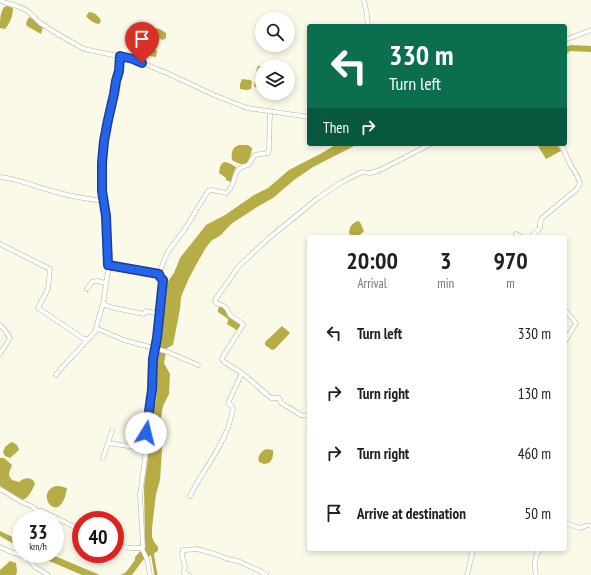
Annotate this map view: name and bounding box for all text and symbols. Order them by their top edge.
map controls [255,12,295,100]
button: search [255,12,295,52]
pin [125,22,159,63]
icon: arrive [131,28,153,50]
text: 330 m [389,36,453,73]
icon: left [323,40,375,92]
button: layers [255,60,295,100]
text: Turn left [389,72,441,95]
icon: right [357,116,379,138]
text: Then [323,118,349,137]
text: 20:00 [346,245,398,276]
text: 3 [440,245,451,276]
text: 970 [493,245,528,276]
text: Arrival [357,275,387,292]
text: min [437,275,454,292]
text: m [506,275,515,292]
icon: left [323,322,345,344]
text: Turn left [357,324,402,343]
text: 330 m [518,324,551,343]
icon: right [323,382,345,404]
text: Turn right [357,384,409,403]
text: 130 m [518,384,551,403]
position arrow [125,412,167,454]
icon: right [323,442,345,464]
text: Turn right [357,444,409,463]
text: 460 m [518,444,551,463]
icon: arrive [323,502,345,524]
text: Arrive at destination [357,504,466,523]
text: 50 m [525,504,551,523]
speed limit sign: 40 [72,511,124,563]
text: 33 [28,519,48,545]
text: km/h [29,540,47,553]

